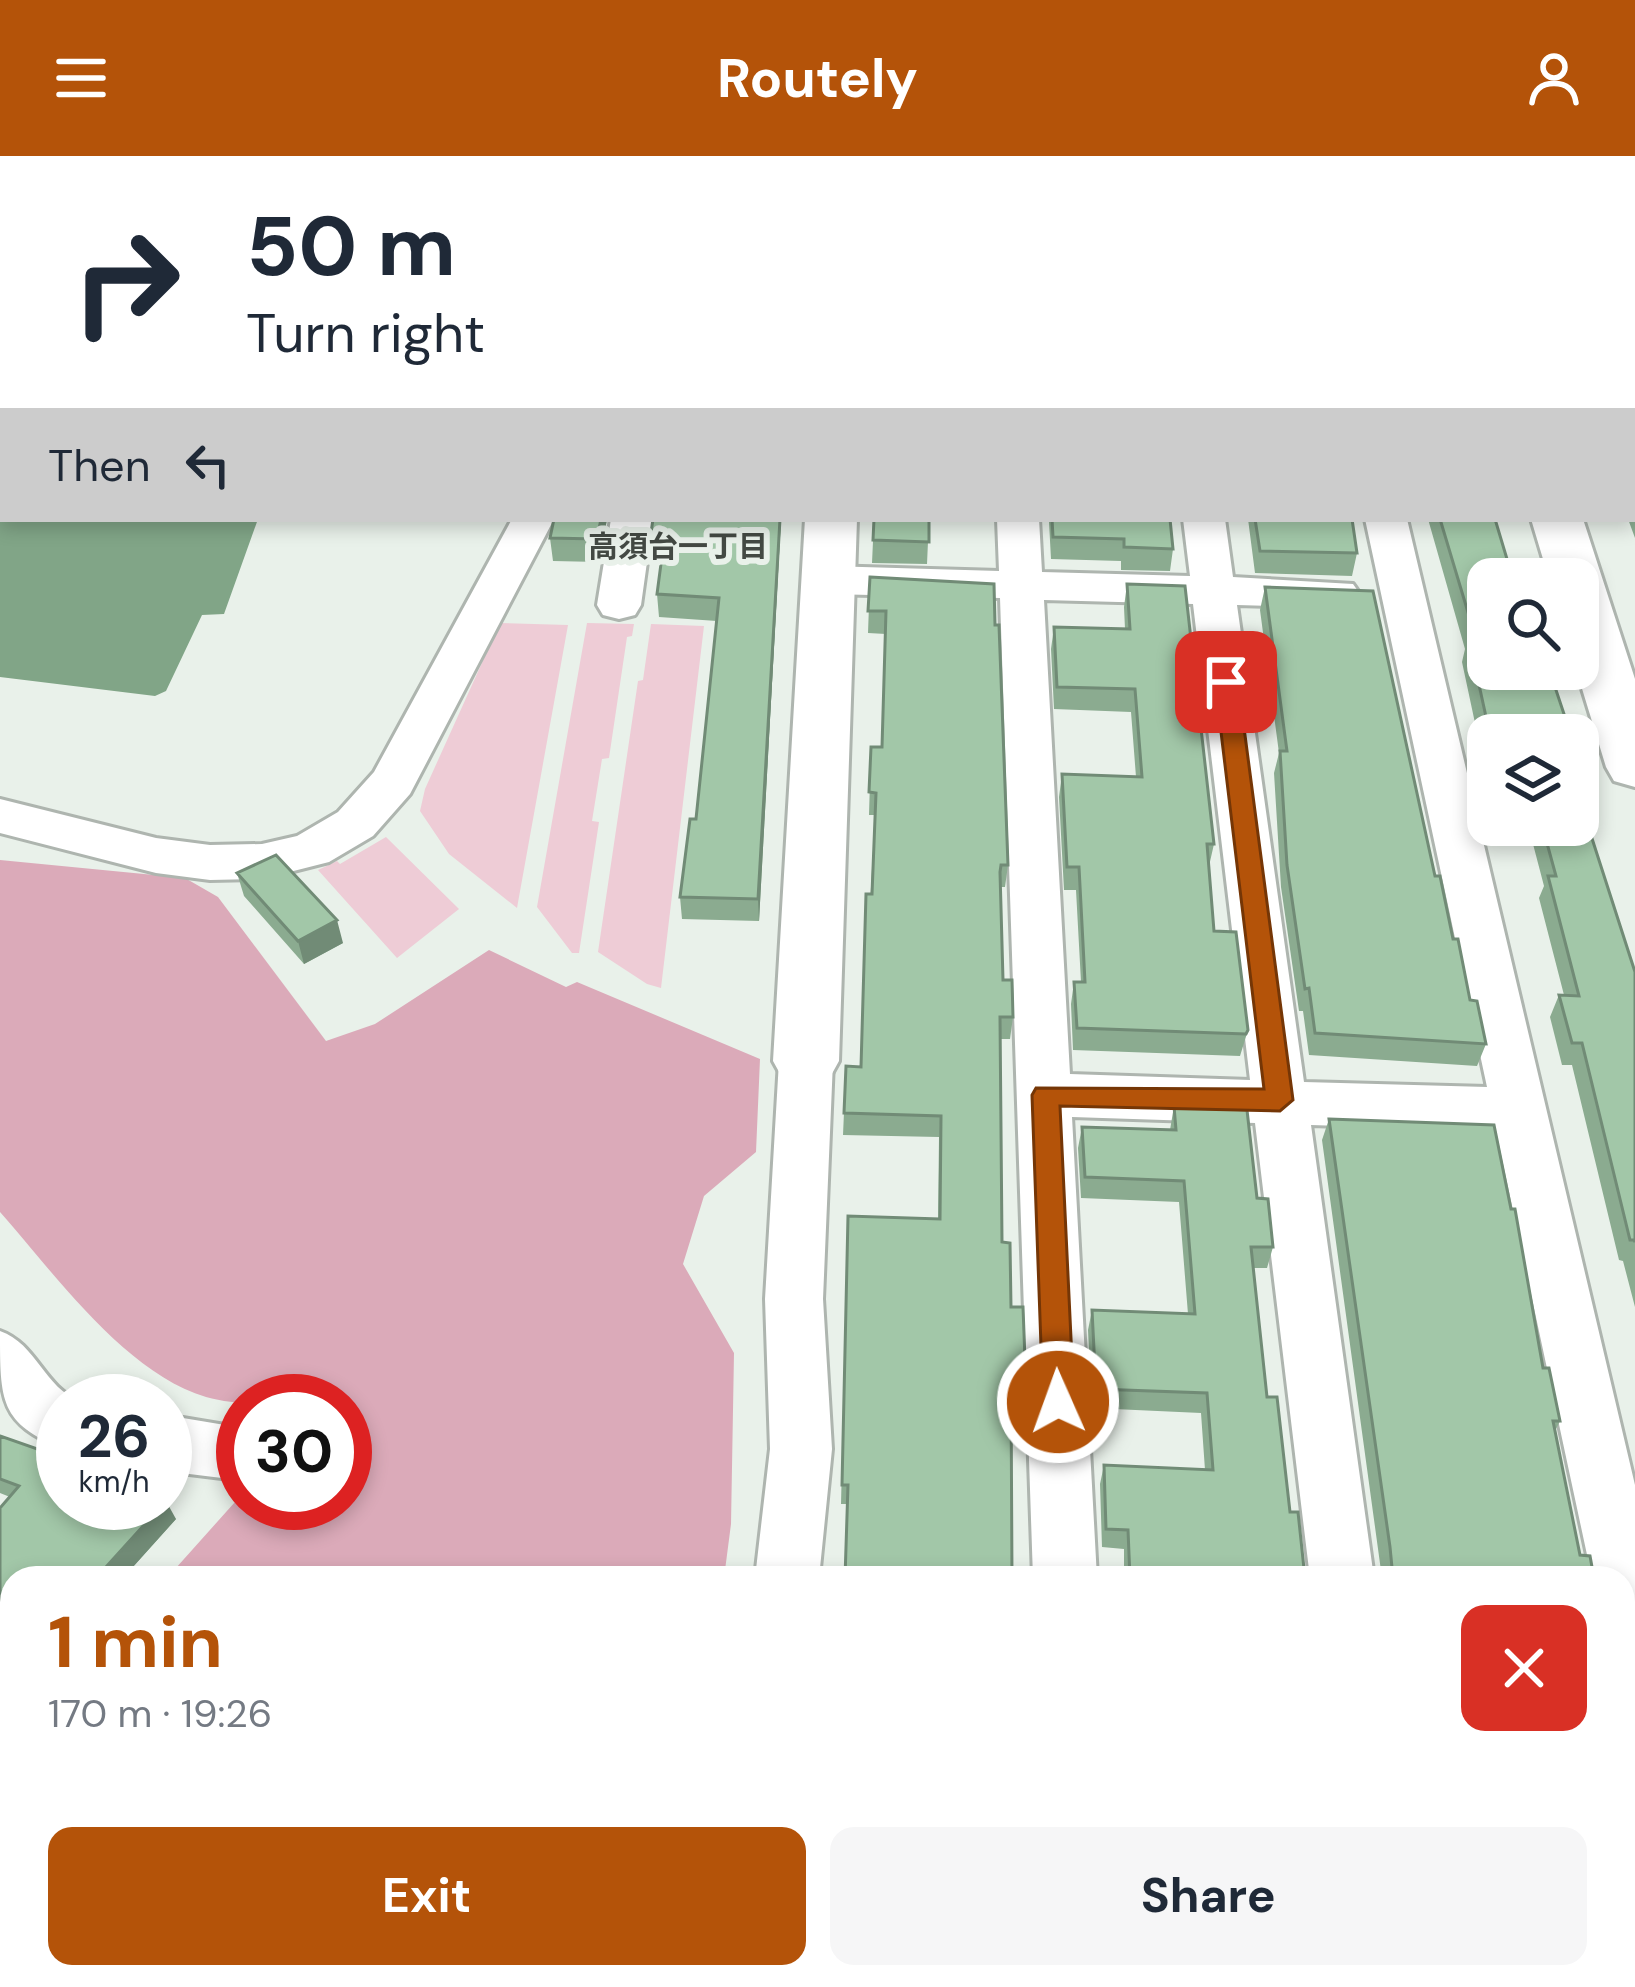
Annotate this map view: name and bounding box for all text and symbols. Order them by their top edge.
text: Routely [717,43,918,114]
icon: menu [48,45,114,111]
icon: person [1521,45,1587,111]
text: 50 m [246,192,456,301]
icon: right [48,204,204,360]
text: Turn right [246,298,485,369]
icon: left [175,432,241,498]
text: Then [48,436,151,495]
district label: 高須台一丁目 [588,527,768,566]
map controls [1467,558,1599,846]
button: search [1467,558,1599,690]
pin [1175,631,1277,733]
icon: arrive [1193,649,1259,715]
button: layers [1467,714,1599,846]
position arrow [995,1339,1121,1465]
speed limit sign: 30 [216,1374,372,1530]
text: 26 [78,1397,150,1476]
text: km/h [79,1462,149,1501]
text: 1 min [48,1596,223,1689]
button: close [1461,1605,1587,1731]
text: 170 m · 19:26 [48,1688,272,1739]
button: Exit [48,1827,806,1965]
button: Share [830,1827,1587,1965]

